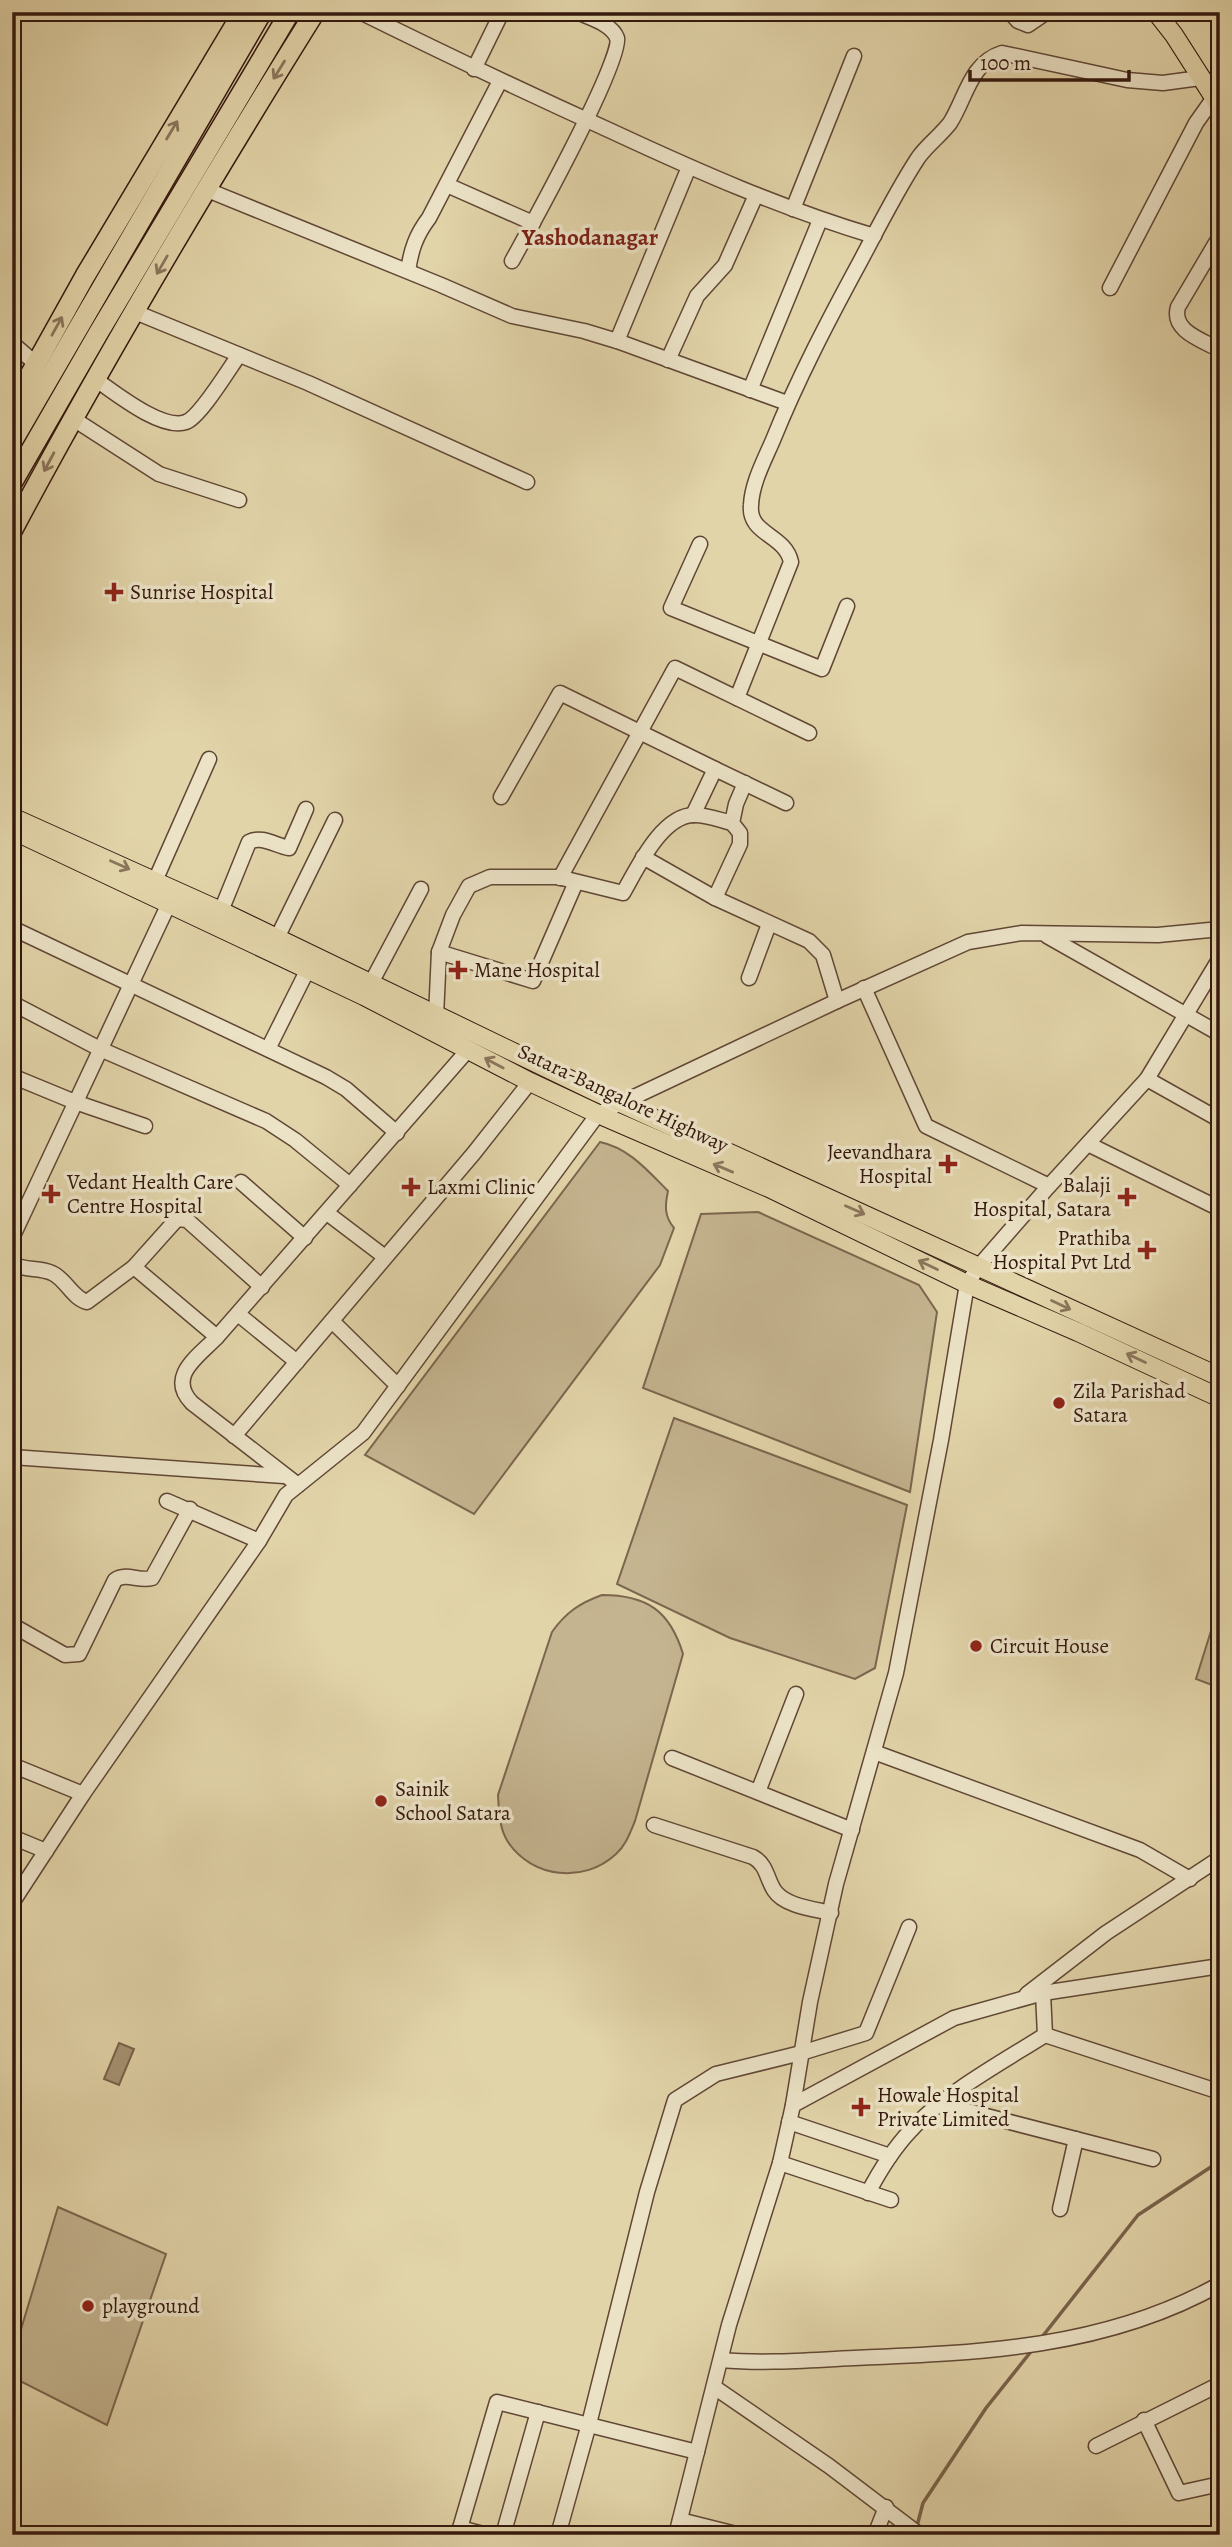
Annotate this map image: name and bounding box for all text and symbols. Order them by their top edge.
scale bar [970,38,1129,82]
text: 100 m [980,49,1031,77]
one-way arrow [272,60,286,80]
one-way arrow [165,121,180,140]
district label: Yashodanagar [521,222,659,253]
one-way arrow [155,254,168,275]
one-way arrow [51,316,64,337]
one-way arrow [41,451,55,472]
place label: Sunrise Hospital [130,578,273,606]
marker: Sunrise Hospital [104,582,124,602]
one-way arrow [108,859,130,872]
place label: Mane Hospital [474,956,600,984]
marker: Mane Hospital [448,960,468,980]
street label: Satara-Bangalore Highway [513,1037,733,1159]
one-way arrow [484,1056,504,1070]
place label: Jeevandhara Hospital [827,1138,932,1190]
marker: Jeevandhara Hospital [938,1154,958,1174]
one-way arrow [712,1161,734,1174]
place label: Vedant Health Care Centre Hospital [66,1168,234,1220]
place label: Balaji Hospital, Satara [973,1171,1111,1223]
place label: Laxmi Clinic [427,1173,536,1201]
marker: Laxmi Clinic [401,1177,421,1197]
marker: Vedant Health Care Centre Hospital [41,1184,61,1204]
marker: Balaji Hospital, Satara [1117,1187,1137,1207]
one-way arrow [844,1204,865,1217]
place label: Prathiba Hospital Pvt Ltd [993,1224,1132,1276]
marker: Prathiba Hospital Pvt Ltd [1137,1240,1157,1260]
one-way arrow [918,1258,939,1271]
one-way arrow [1050,1299,1071,1312]
one-way arrow [1126,1351,1147,1365]
place label: Zila Parishad Satara [1073,1377,1186,1429]
marker: Zila Parishad Satara [1051,1395,1067,1411]
place label: Circuit House [990,1632,1109,1660]
marker: Circuit House [968,1638,984,1654]
place label: Sainik School Satara [395,1775,511,1827]
marker: Sainik School Satara [373,1793,389,1809]
place label: Howale Hospital Private Limited [877,2081,1019,2133]
marker: Howale Hospital Private Limited [851,2097,871,2117]
place label: playground [102,2292,200,2320]
marker: playground [80,2298,96,2314]

